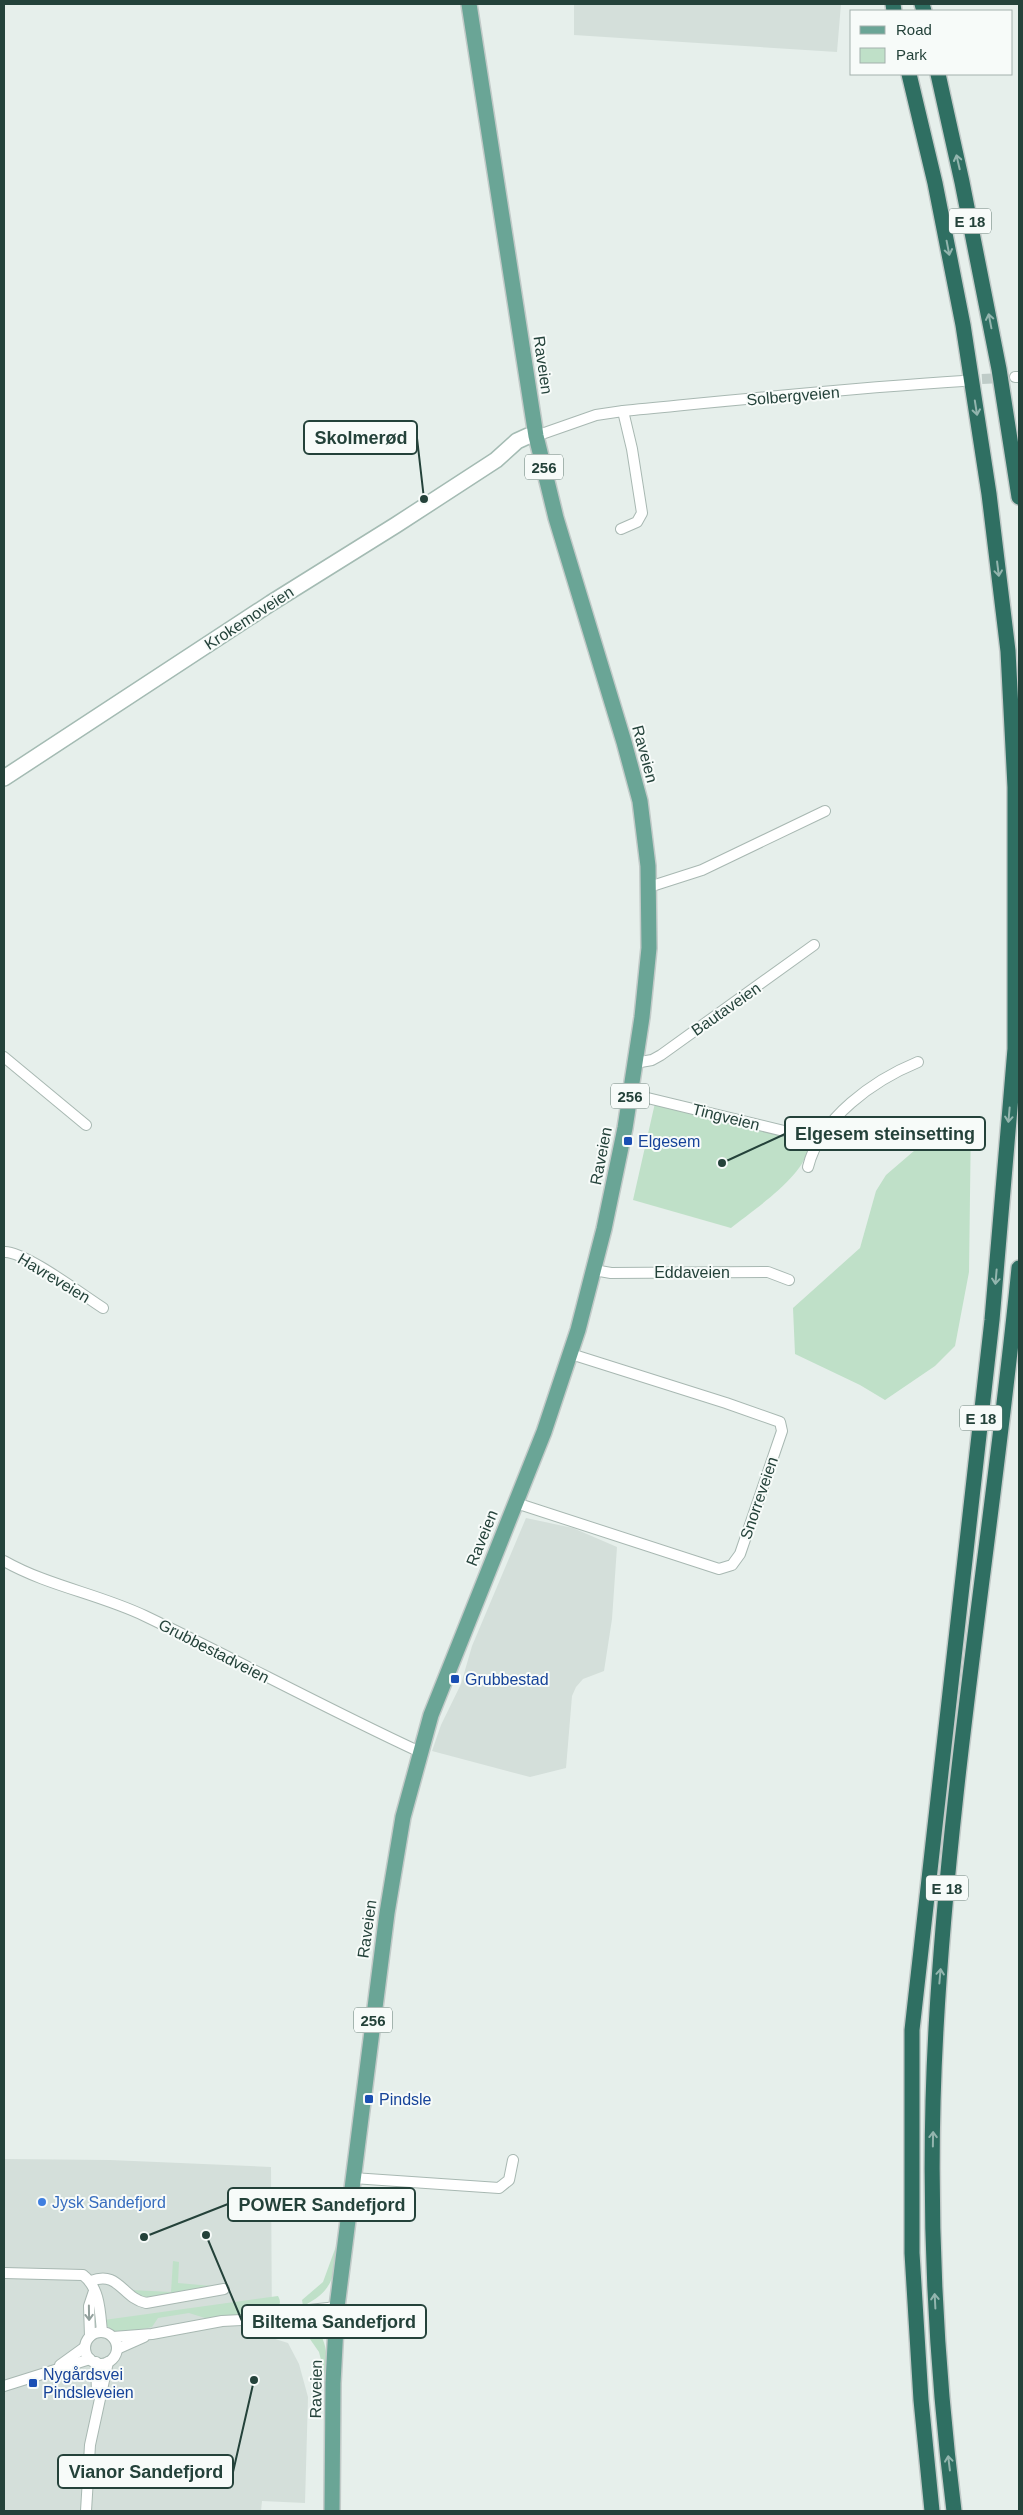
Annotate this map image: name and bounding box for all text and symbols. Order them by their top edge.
legend [850,10,1013,75]
text: Road [896,21,932,38]
text: Park [896,46,927,63]
one-way arrow [953,154,962,170]
road number: E 18 [949,208,991,234]
one-way arrow [943,240,953,256]
one-way arrow [984,314,994,330]
street label: Raveien [530,335,556,395]
street label: Solbergveien [746,383,840,409]
one-way arrow [971,400,981,416]
callout: Skolmerød [304,421,417,454]
text: Skolmerød [314,428,408,448]
road number: 256 [525,454,563,480]
one-way arrow [993,561,1003,577]
street label: Krokemoveien [201,583,297,653]
street label: Raveien [629,723,661,785]
street label: Bautaveien [688,979,764,1039]
road number: 256 [611,1084,649,1108]
street label: Tingveien [691,1100,761,1134]
one-way arrow [1005,1107,1014,1123]
callout: Elgesem steinsetting [785,1117,985,1150]
text: Elgesem steinsetting [795,1124,975,1144]
street label: Raveien [587,1126,615,1186]
place label: Elgesem [638,1133,700,1150]
marker: Elgesem [622,1135,634,1147]
street label: Havreveien [15,1250,93,1306]
street label: Eddaveien [654,1264,730,1281]
one-way arrow [991,1269,1001,1285]
road number: E 18 [960,1406,1002,1430]
street label: Snorreveien [737,1454,781,1542]
street label: Raveien [463,1508,501,1568]
street label: Grubbestadveien [156,1616,272,1686]
place label: Grubbestad [465,1671,549,1688]
marker: Grubbestad [449,1673,461,1685]
road number: E 18 [926,1876,968,1900]
street label: Raveien [354,1899,380,1959]
one-way arrow [935,1969,945,1985]
road number: 256 [354,2008,392,2032]
place label: Pindsle [379,2091,432,2108]
marker: Pindsle [363,2093,375,2105]
one-way arrow [928,2131,937,2147]
callout: POWER Sandefjord [228,2188,415,2221]
place label: Jysk Sandefjord [52,2194,166,2211]
text: POWER Sandefjord [238,2195,406,2215]
marker: Jysk Sandefjord [36,2196,48,2208]
one-way arrow [930,2293,940,2310]
one-way arrow [84,2304,94,2321]
callout: Biltema Sandefjord [242,2305,426,2338]
text: Biltema Sandefjord [252,2312,416,2332]
street label: Raveien [307,2360,325,2418]
place label: Nygårdsvei Pindsleveien [43,2366,134,2401]
marker: Nygårdsvei Pindsleveien [27,2377,39,2389]
callout: Vianor Sandefjord [58,2455,233,2488]
one-way arrow [944,2455,954,2471]
text: Vianor Sandefjord [69,2462,223,2482]

